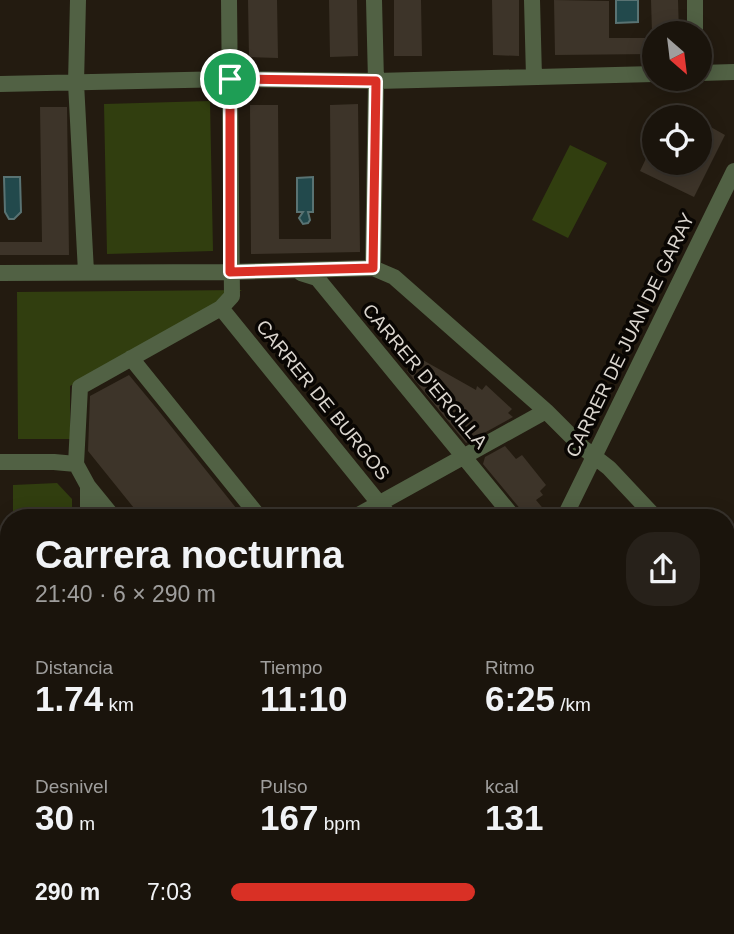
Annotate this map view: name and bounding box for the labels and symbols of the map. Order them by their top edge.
north arrow [642,21,712,91]
pin [200,49,260,109]
street label: CARRER DE JUAN DE GARAY [562,209,699,460]
street label: CARRER D'ERCILLA [358,300,492,453]
street label: CARRER DE BURGOS [252,316,394,484]

